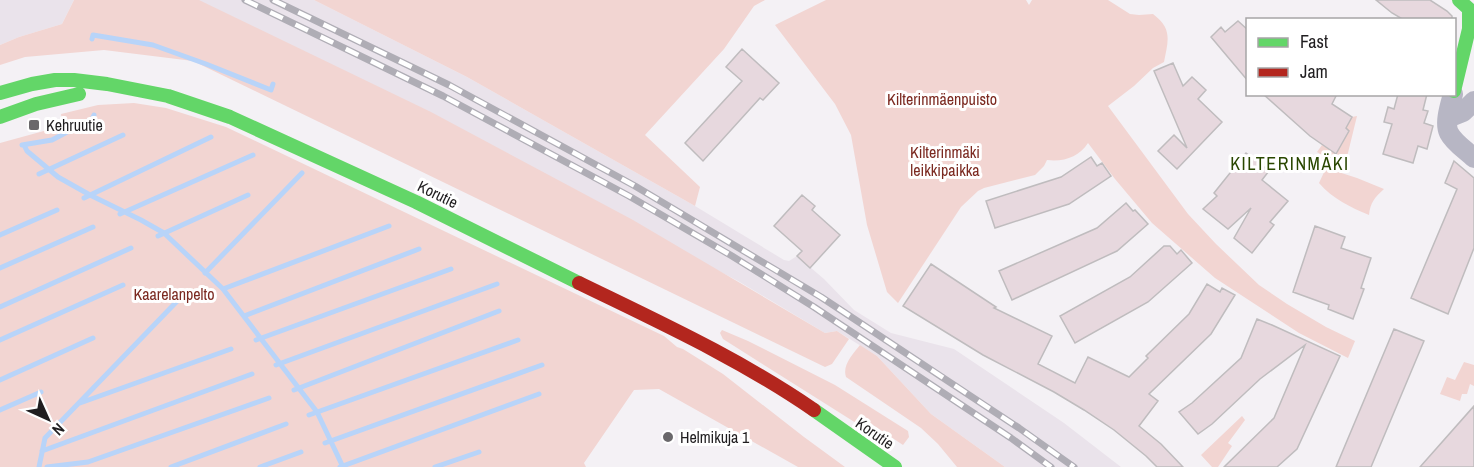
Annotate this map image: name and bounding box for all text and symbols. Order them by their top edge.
legend [1246,18,1456,96]
text: Fast [1300,29,1328,54]
text: Jam [1300,59,1328,84]
park label: Kilterinmäenpuisto [887,88,997,110]
place label: Kehruutie [46,114,103,136]
marker: Kehruutie [27,118,41,132]
park label: Kilterinmäki leikkipaikka [910,141,980,181]
district label: KILTERINMÄKI [1230,151,1350,176]
street label: Korutie [414,175,462,213]
park label: Kaarelanpelto [134,283,214,305]
north arrow [18,389,78,449]
street label: Korutie [851,412,899,454]
text: N [47,418,70,441]
place label: Helmikuja 1 [680,426,750,448]
marker: Helmikuja 1 [661,430,675,444]

